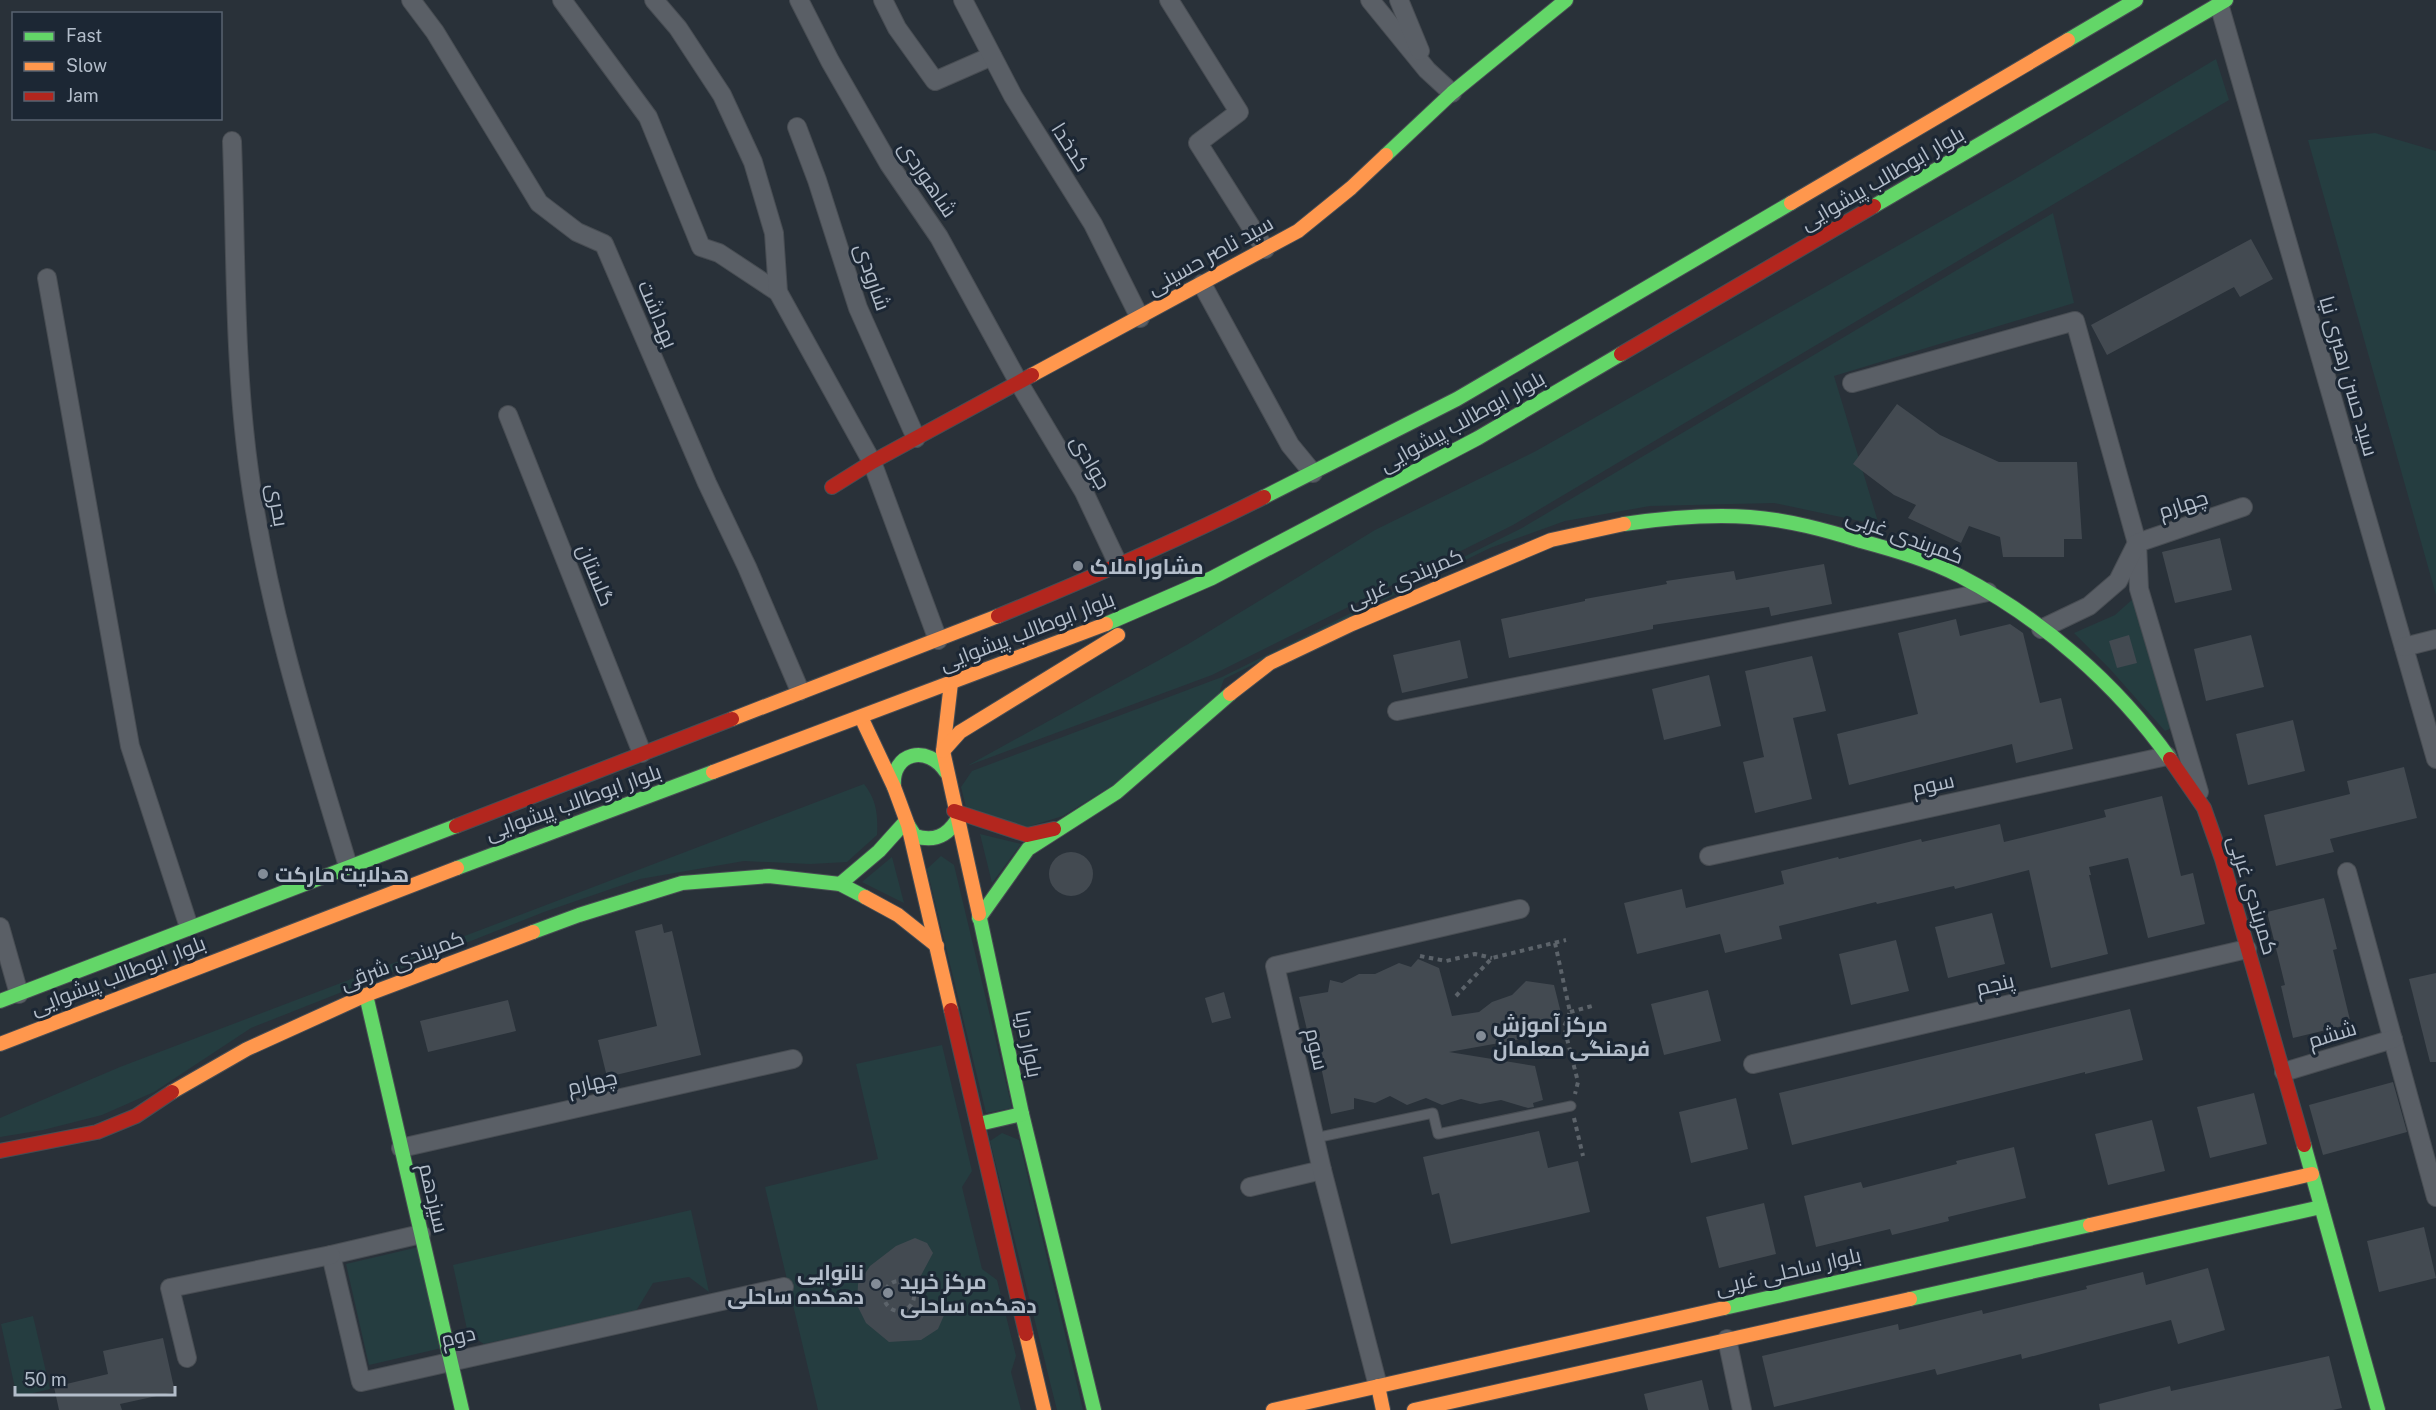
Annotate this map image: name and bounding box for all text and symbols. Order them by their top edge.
legend [12,12,222,120]
text: Fast [66,25,102,46]
text: Slow [66,55,107,76]
text: Jam [66,85,99,106]
street label: کدخدا [1046,118,1096,176]
street label: بلوار ابوطالب پیشوایی [1795,121,1970,237]
street label: شاهوردی [893,136,963,223]
street label: سید ناصر حسینی [1143,210,1278,301]
street label: شارودی [849,240,896,314]
street label: بهداشت [632,276,683,352]
street label: سید حسن رهبری نیا [2313,293,2384,459]
street label: بلوار ابوطالب پیشوایی [1375,365,1550,479]
street label: جوادی [1065,430,1116,494]
street label: بحری [261,481,294,529]
street label: چهارم [2155,484,2211,526]
street label: کمربندی غربی [1842,503,1967,570]
street label: گلستان [571,540,620,610]
street label: کمربندی غربی [1343,542,1467,615]
place label: مشاوراملاک [1090,554,1204,580]
marker: مشاوراملاک [1071,559,1085,573]
street label: بلوار ابوطالب پیشوایی [936,586,1119,678]
street label: بلوار ابوطالب پیشوایی [482,759,665,847]
street label: سوم [1910,767,1957,803]
street label: کمربندی غربی [2222,832,2283,958]
place label: هدلایت مارکت [275,862,409,887]
marker: هدلایت مارکت [256,867,270,881]
street label: کمربندی شرقی [336,925,468,996]
street label: بلوار ابوطالب پیشوایی [27,930,210,1022]
street label: پنجم [1974,967,2017,1002]
street label: بلوار دریا [1010,1008,1048,1080]
place label: مرکز آموزش فرهنگی معلمان [1493,1012,1650,1061]
street label: ششم [2305,1015,2360,1055]
street label: سوم [1298,1025,1334,1073]
marker: مرکز آموزش فرهنگی معلمان [1474,1029,1488,1043]
street label: چهارم [565,1064,620,1102]
street label: سیزدهم [412,1161,454,1236]
street label: بلوار ساحلی غربی [1713,1242,1863,1301]
place label: نانوایی دهکده ساحلی [727,1260,864,1309]
place label: مرکز خرید دهکده ساحلی [900,1269,1037,1318]
marker: نانوایی دهکده ساحلی [869,1277,883,1291]
marker: مرکز خرید دهکده ساحلی [881,1286,895,1300]
street label: دوم [438,1320,478,1354]
scale bar [15,1359,176,1397]
text: 50 m [24,1369,67,1390]

